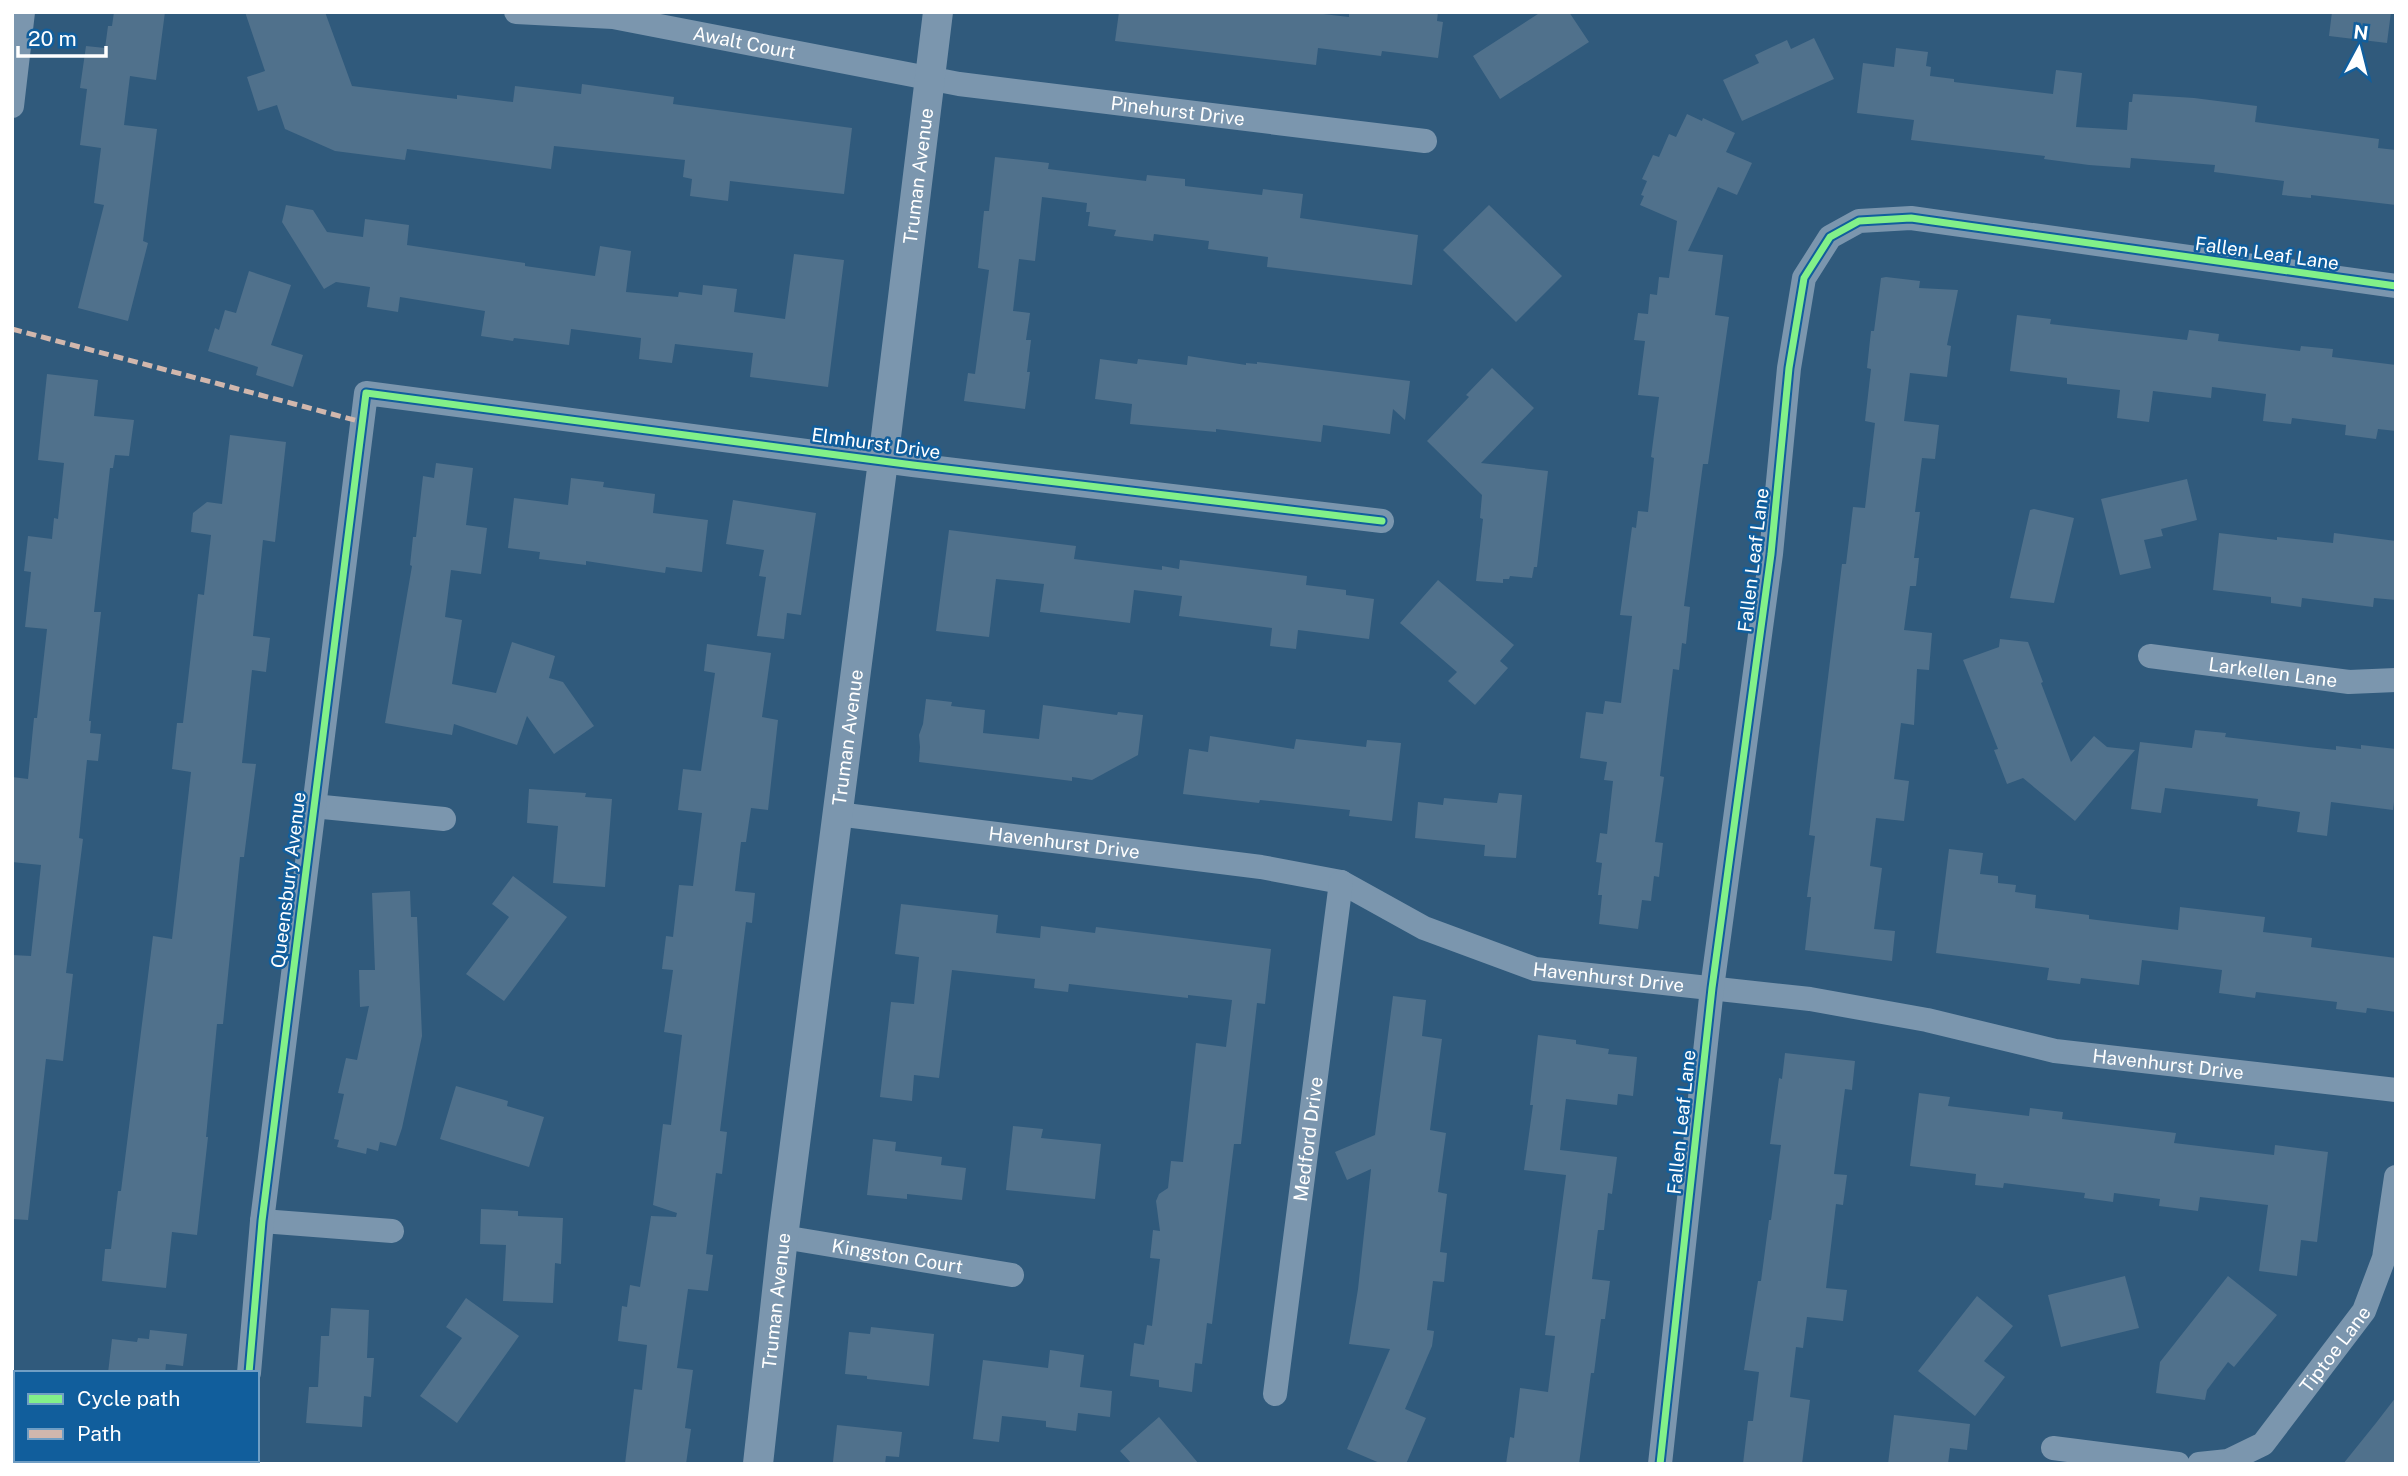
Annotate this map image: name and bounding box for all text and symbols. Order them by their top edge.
scale bar [18,14,105,58]
north arrow [2324,14,2394,84]
text: N [2352,20,2370,44]
street label: Awalt Court [691,22,798,63]
text: 20 m [28,26,77,51]
street label: Pinehurst Drive [1109,92,1246,130]
street label: Truman Avenue [899,107,937,245]
street label: Fallen Leaf Lane [2194,232,2340,274]
street label: Elmhurst Drive [810,423,942,463]
street label: Fallen Leaf Lane [1733,487,1773,633]
street label: Larkellen Lane [2207,653,2339,691]
street label: Truman Avenue [828,668,867,807]
street label: Queensbury Avenue [266,791,310,969]
street label: Havenhurst Drive [987,822,1141,863]
street label: Havenhurst Drive [1532,958,1686,996]
street label: Havenhurst Drive [2091,1044,2245,1084]
street label: Fallen Leaf Lane [1662,1049,1700,1195]
street label: Medford Drive [1289,1075,1327,1203]
street label: Truman Avenue [758,1232,794,1370]
street label: Kingston Court [830,1234,965,1278]
street label: Tiptoe Lane [2295,1302,2375,1397]
legend [14,1371,259,1462]
text: Cycle path [77,1386,180,1411]
text: Path [77,1421,122,1446]

